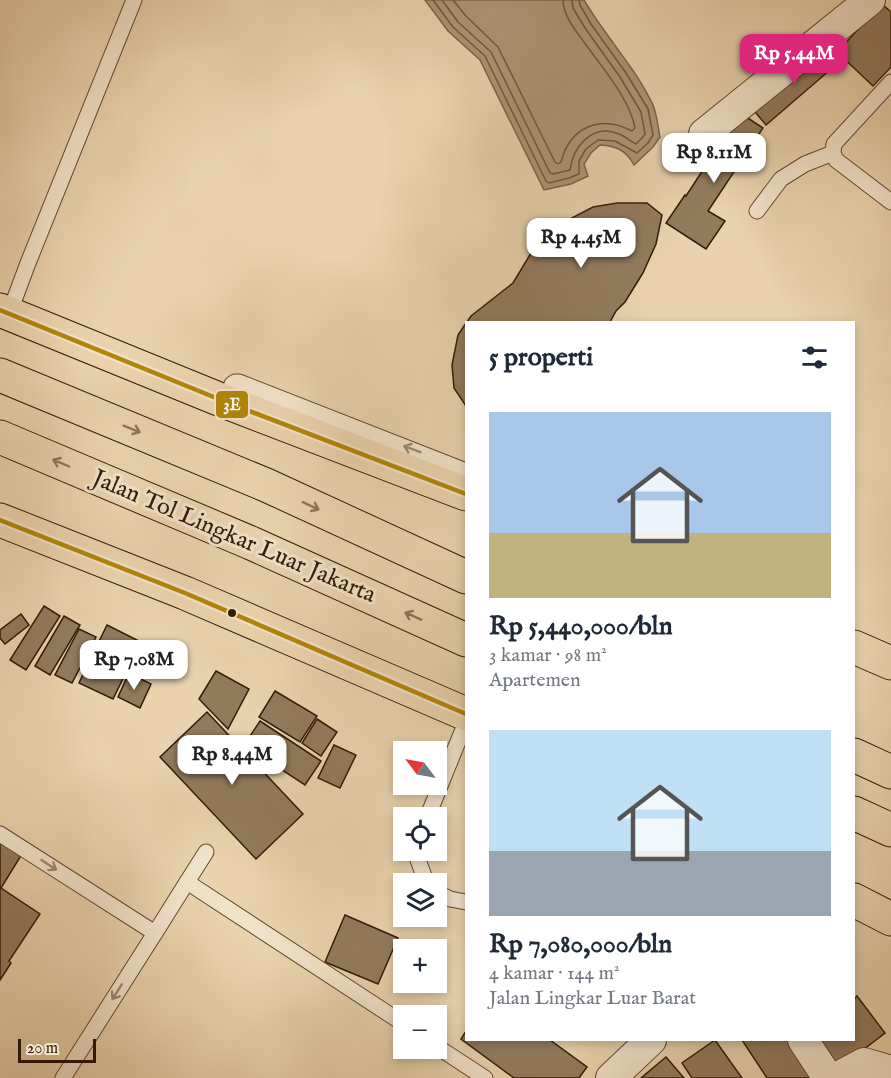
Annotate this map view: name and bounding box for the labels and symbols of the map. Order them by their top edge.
pin: Rp 5.44M [732,34,856,85]
pin: Rp 8.11M [652,133,776,184]
pin: Rp 4.45M [519,218,643,269]
line badge: 3E [215,390,249,419]
text: 3E [223,396,241,416]
one-way arrow [122,424,140,435]
one-way arrow [403,443,422,454]
one-way arrow [52,457,71,468]
street label: Jalan Tol Lingkar Luar Jakarta [85,462,381,611]
one-way arrow [302,500,320,512]
unlabelled marker [226,607,238,619]
one-way arrow [405,609,423,621]
pin: Rp 7.08M [72,640,196,691]
pin: Rp 8.44M [170,735,294,786]
north arrow [393,741,447,795]
one-way arrow [40,860,57,872]
one-way arrow [111,983,123,1000]
scale bar [18,1036,96,1064]

